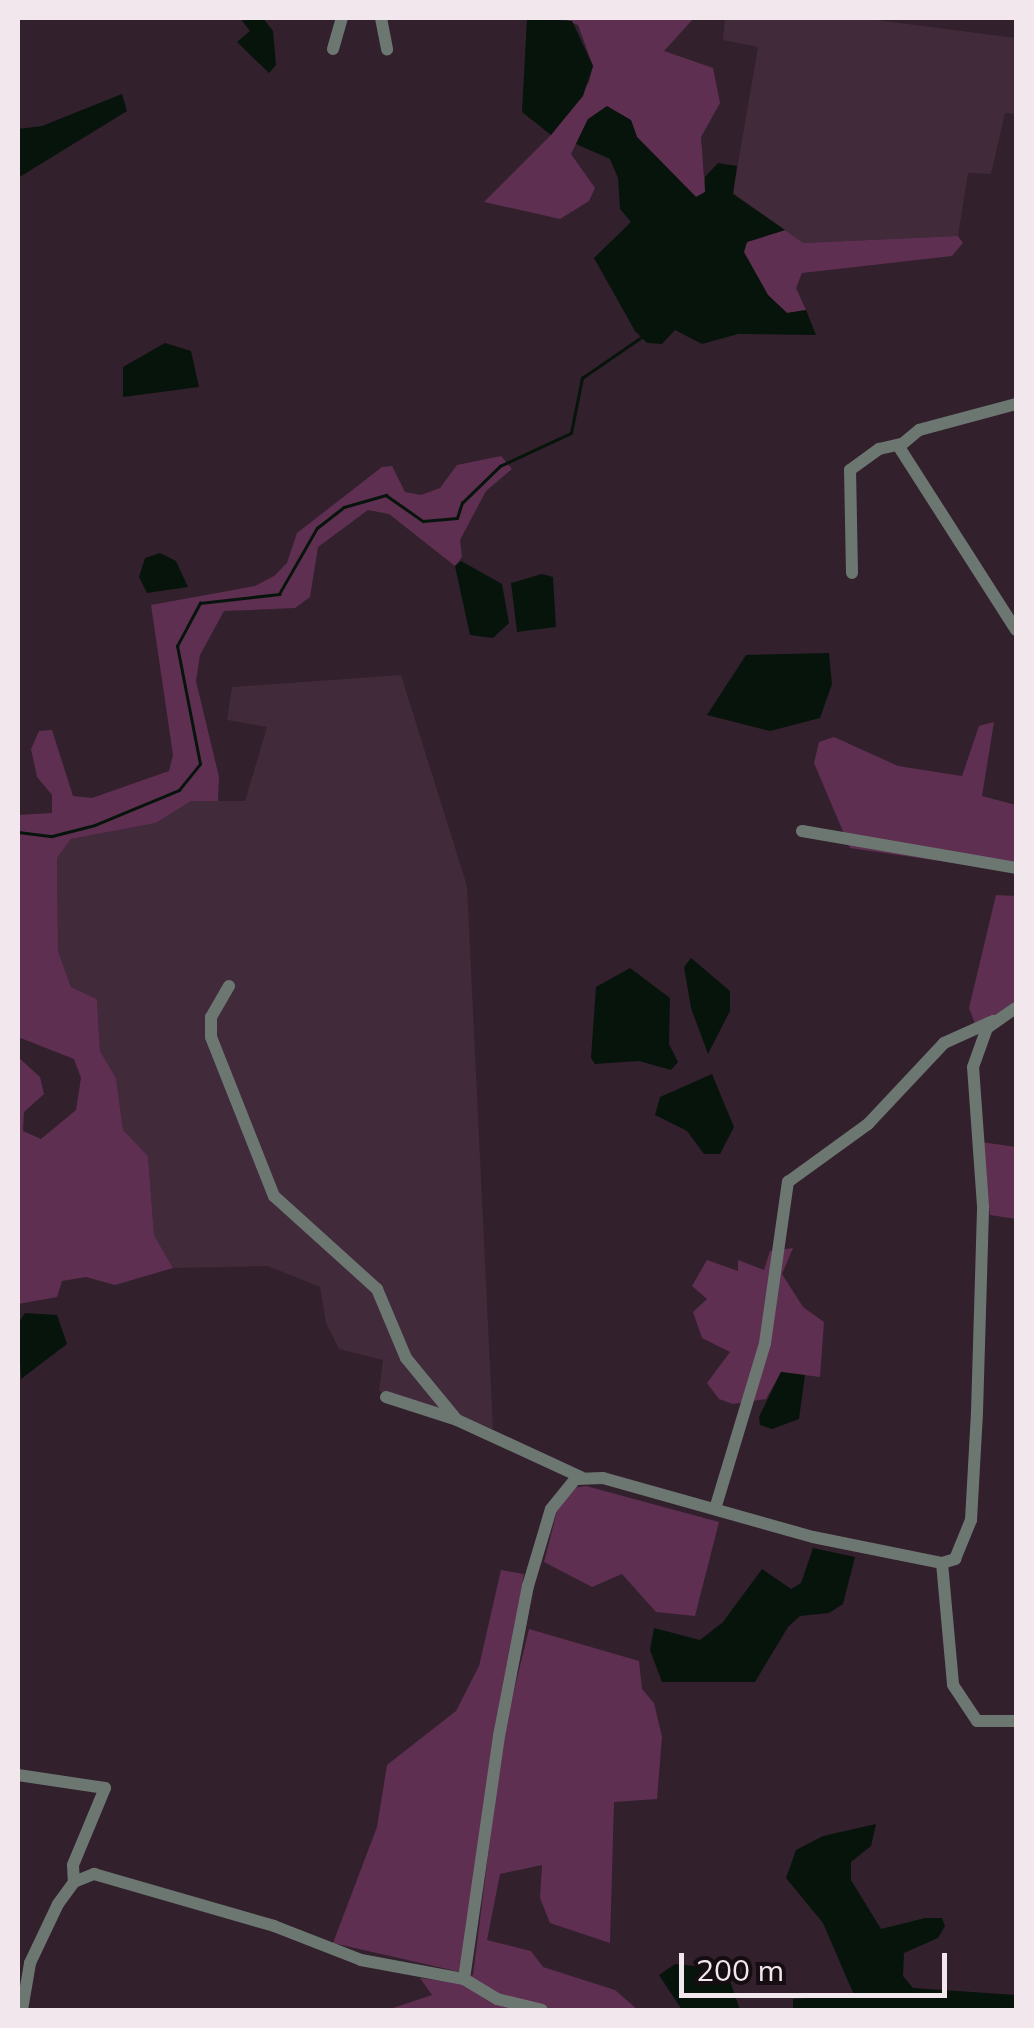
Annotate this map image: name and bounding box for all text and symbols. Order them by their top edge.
scale bar [684,1933,952,1995]
text: 200 m [696,1951,784,1989]

